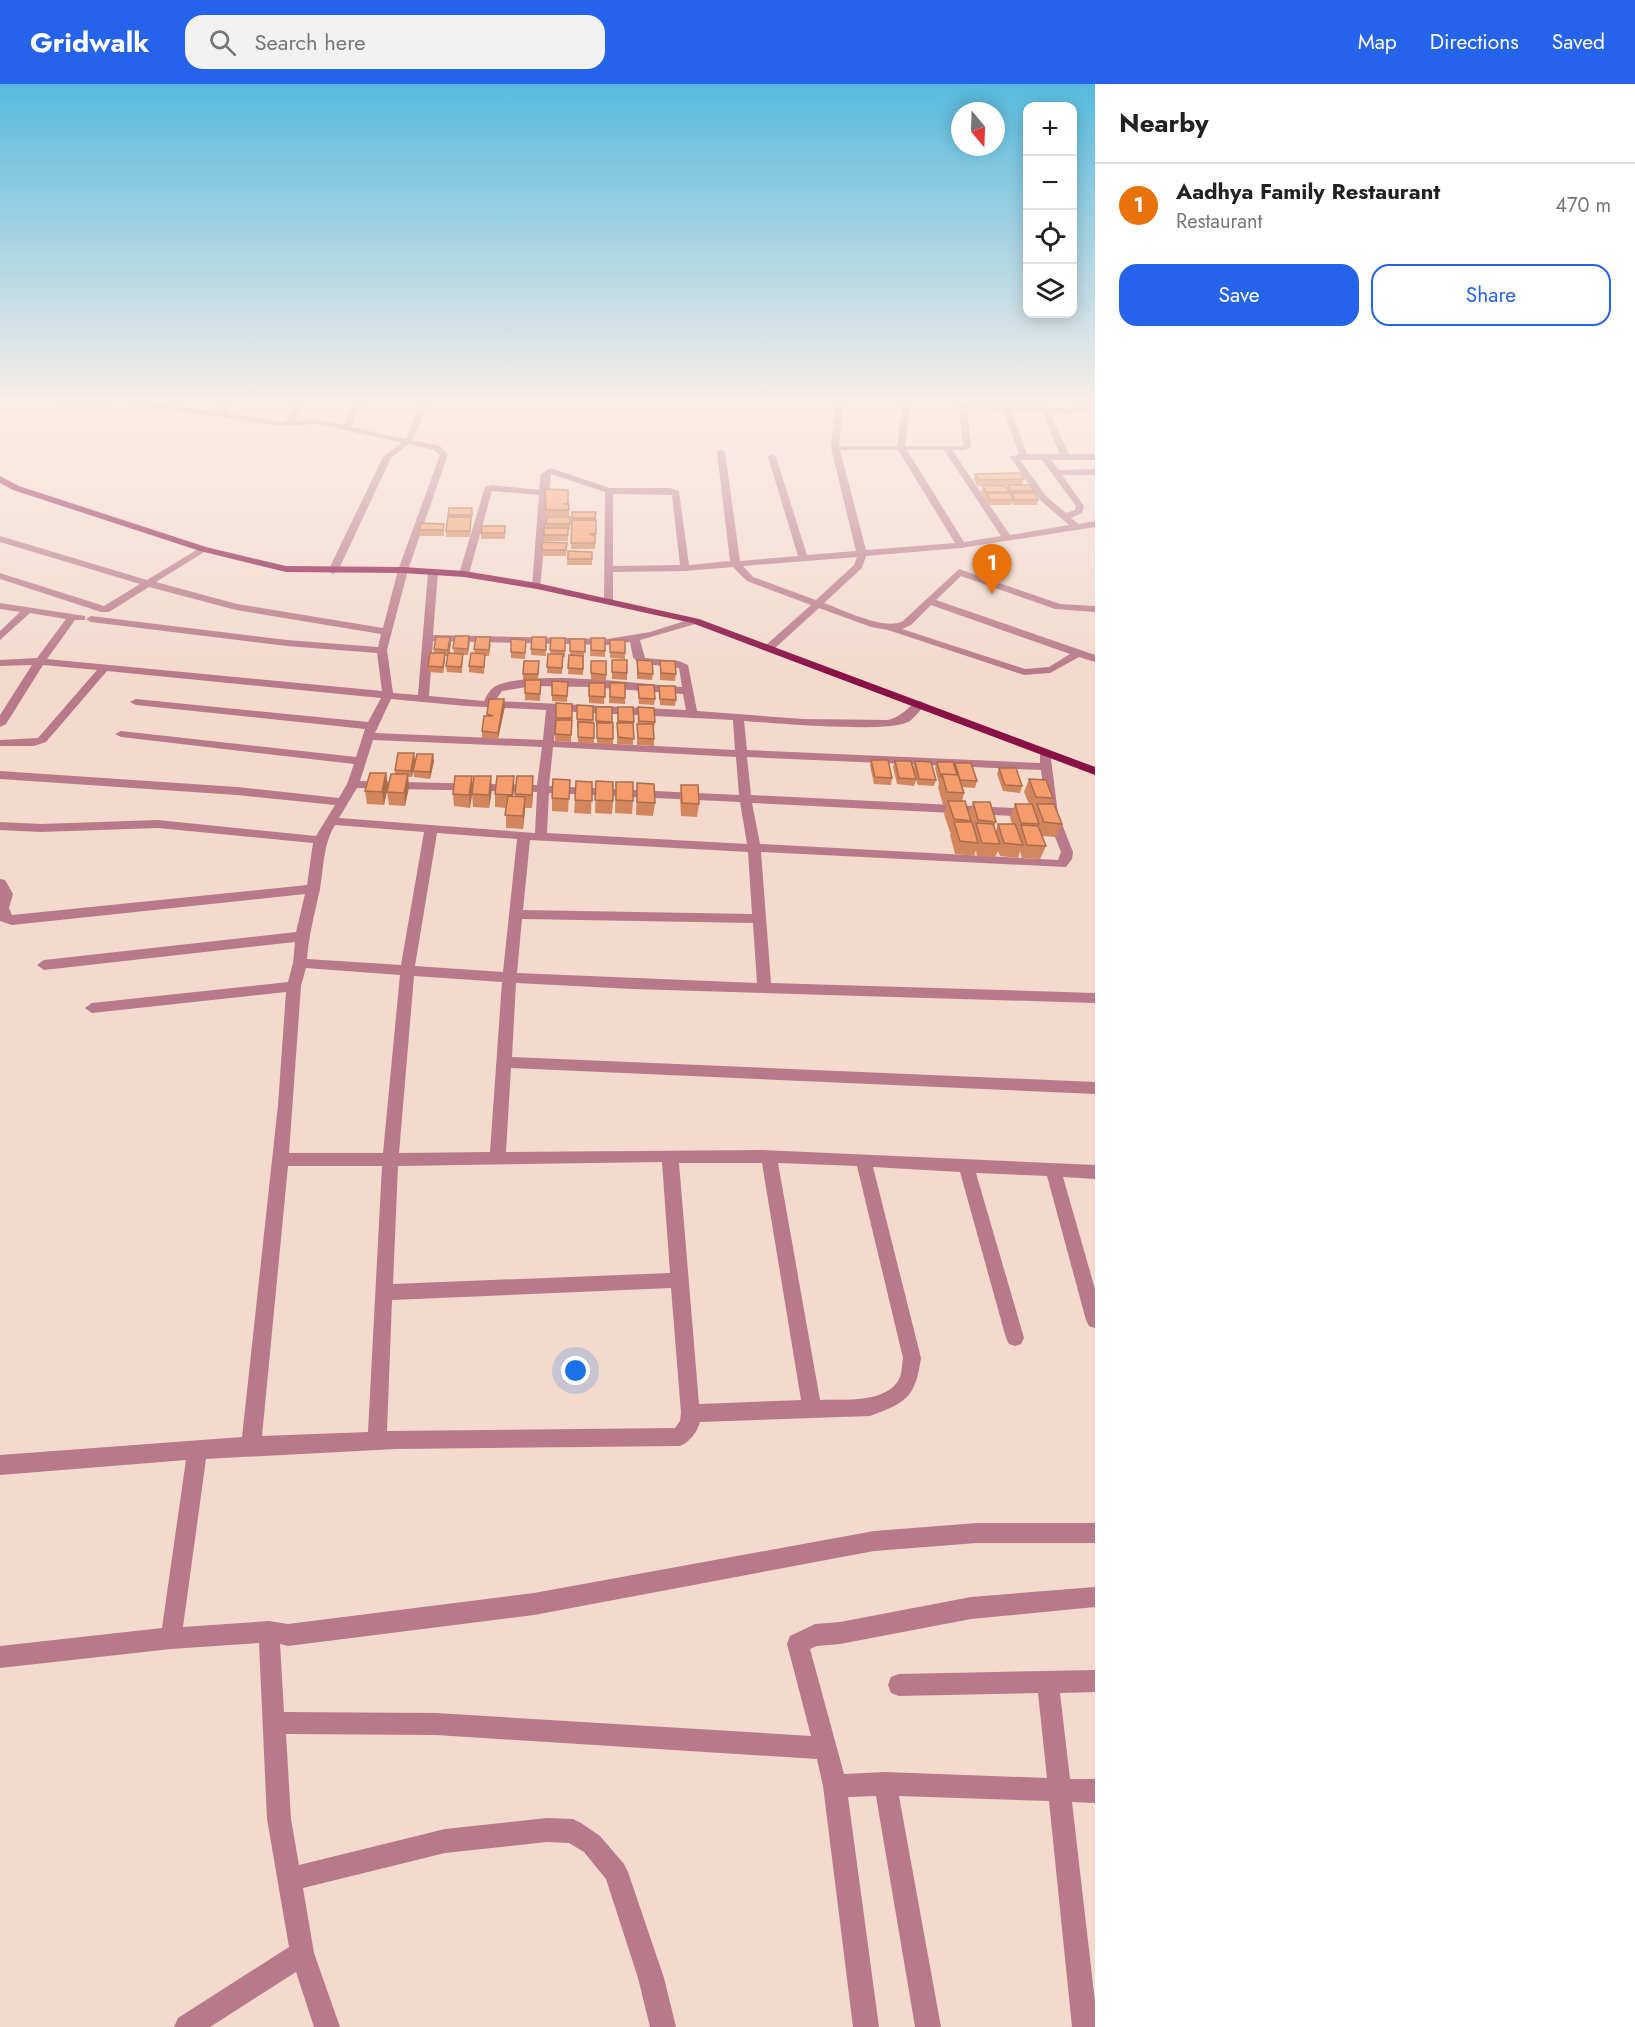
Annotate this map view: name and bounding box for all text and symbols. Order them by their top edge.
search box [185,15,605,69]
text: Gridwalk [30,22,149,63]
icon: search [206,26,239,59]
text: Search here [254,26,366,58]
text: Map [1358,27,1397,57]
text: Directions [1430,27,1519,57]
text: Saved [1552,27,1605,57]
north arrow [951,102,1005,156]
map controls [1023,102,1077,318]
button: + [1023,102,1077,156]
text: Nearby [1119,104,1208,142]
button: − [1023,156,1077,210]
text: Aadhya Family Restaurant [1176,175,1440,207]
text: 1 [1133,191,1144,220]
text: 470 m [1555,191,1611,220]
text: Restaurant [1176,207,1262,236]
button: locate [1023,210,1077,264]
button: layers [1023,264,1077,318]
button: Save [1119,264,1359,326]
button: Share [1371,264,1611,326]
pin: 1 [972,544,1012,594]
your location [561,1356,590,1385]

